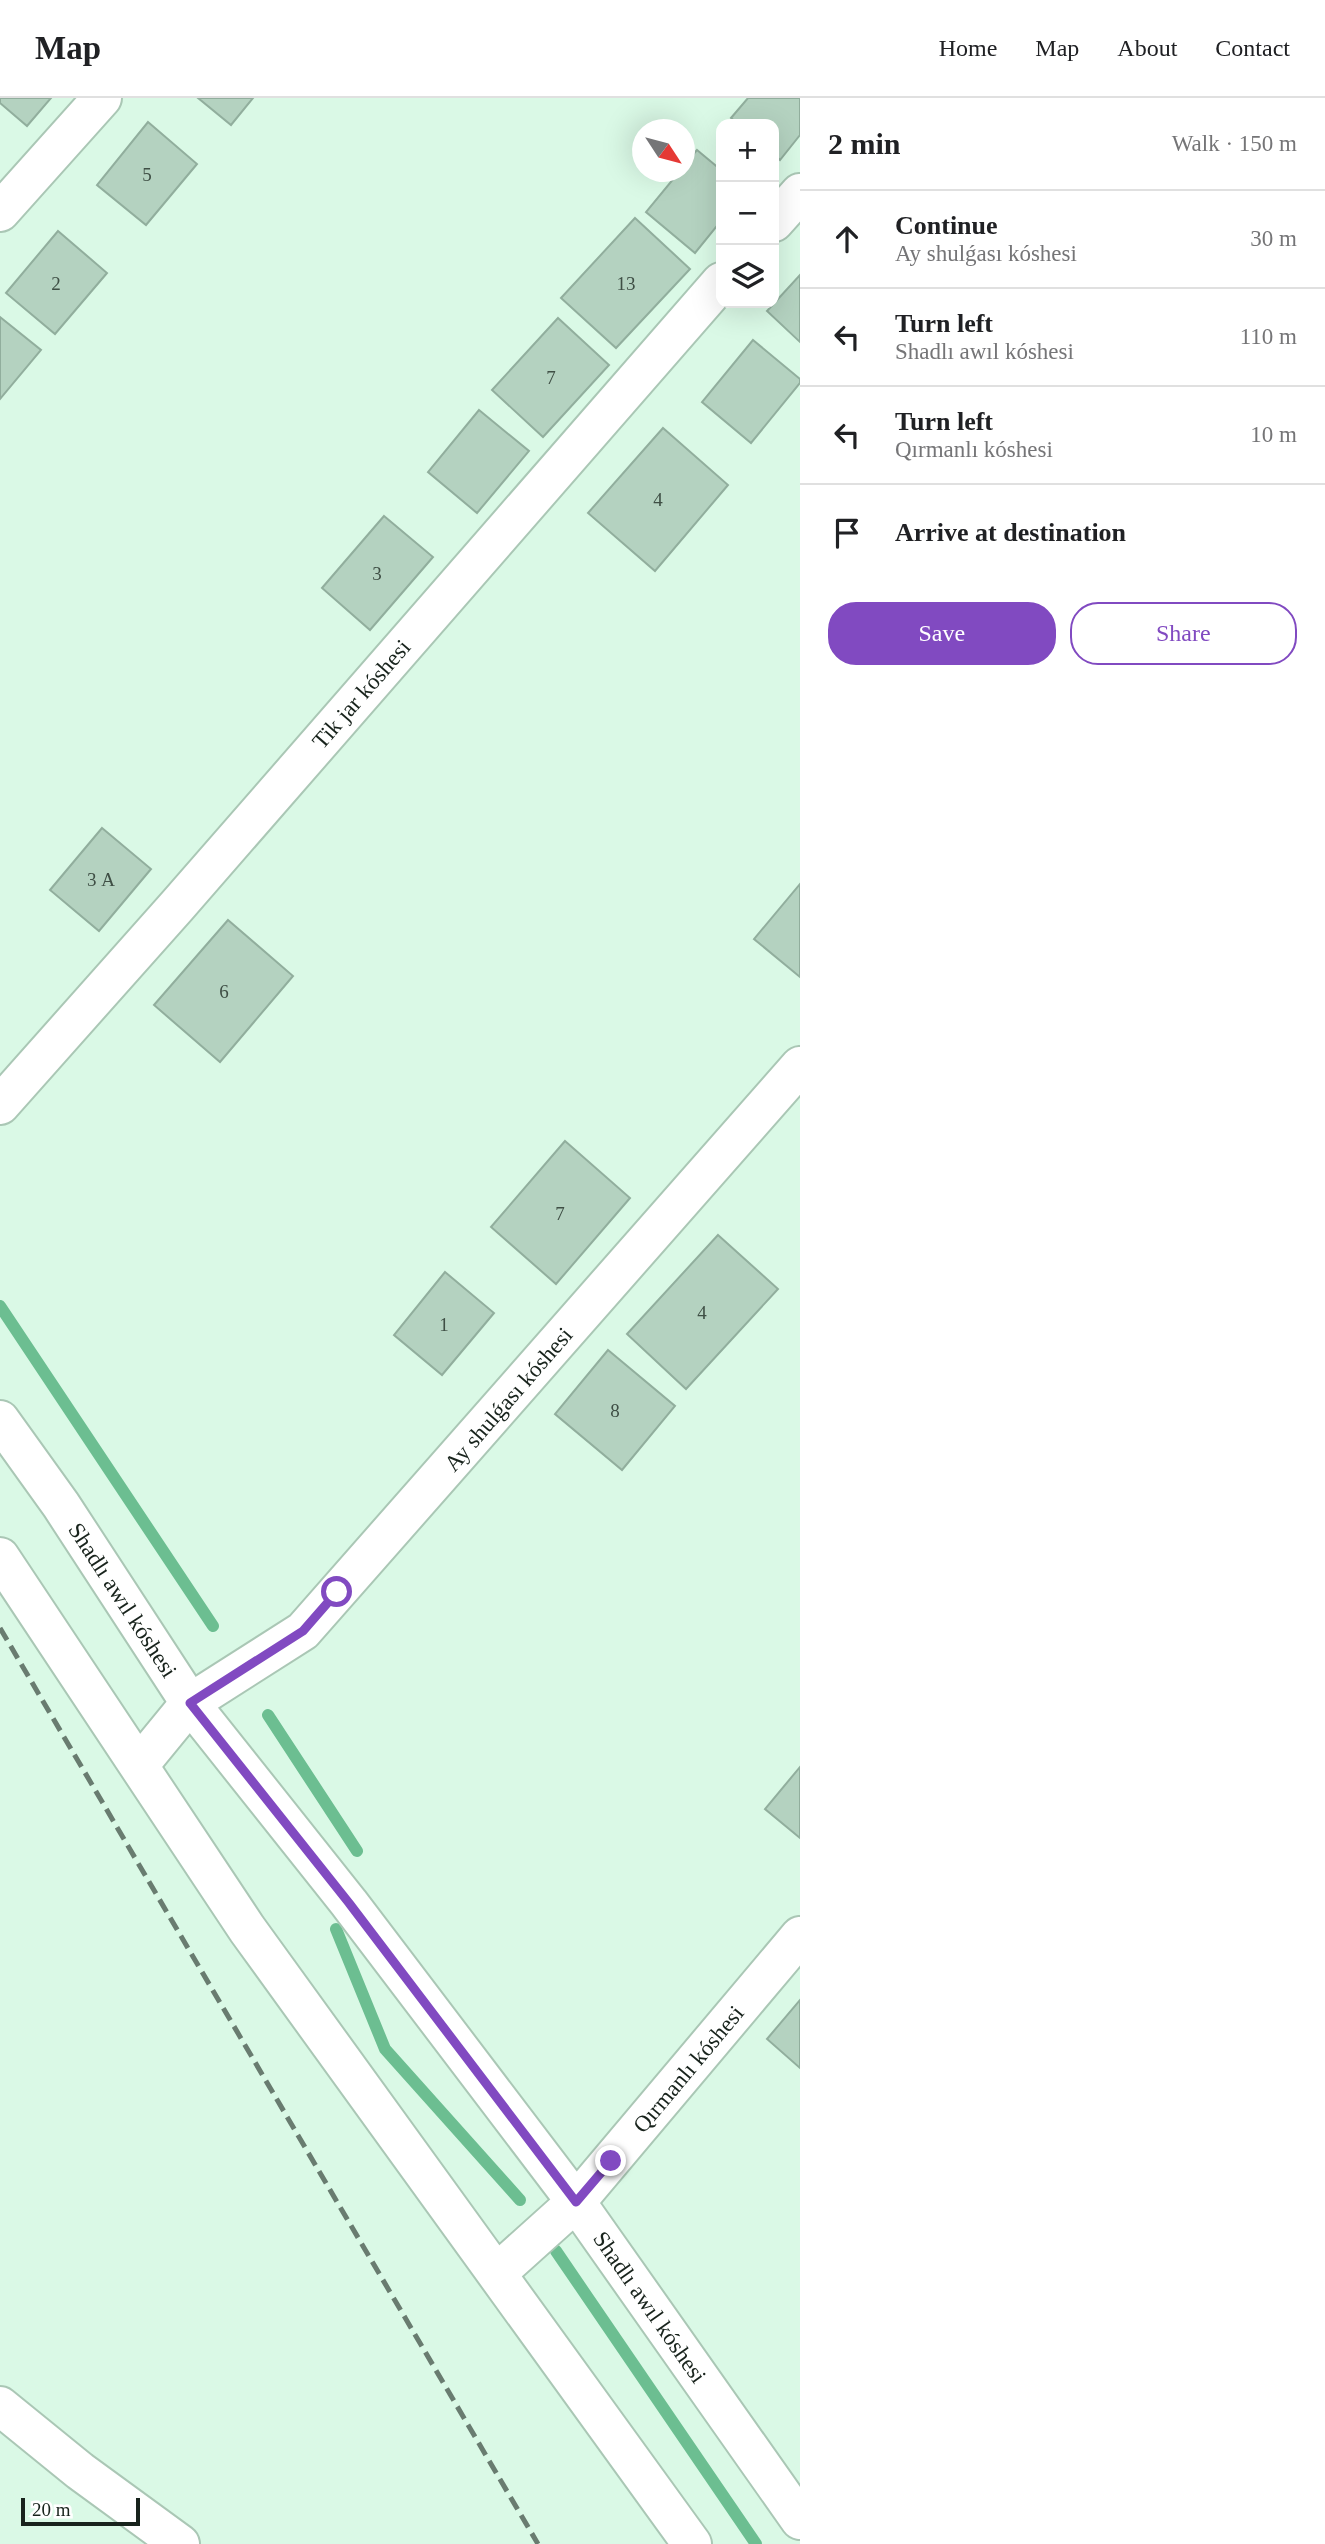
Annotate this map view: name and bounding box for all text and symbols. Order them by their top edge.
text: Map [35,30,101,66]
text: Home [939,35,997,61]
text: Map [1035,35,1079,61]
text: About [1117,35,1177,61]
text: Contact [1215,35,1290,61]
north arrow [632,119,695,182]
map controls [716,119,779,308]
button: + [716,119,779,182]
text: 2 min [828,127,901,160]
text: Walk · 150 m [1172,131,1297,156]
house number: 5 [142,164,152,185]
button: − [716,182,779,245]
text: Continue [895,211,998,240]
icon: ahead [828,220,866,258]
text: 30 m [1250,226,1297,251]
text: Ay shulǵası kóshesi [895,241,1077,266]
button: layers [716,245,779,308]
house number: 2 [51,273,61,294]
house number: 13 [617,273,636,294]
text: Turn left [895,309,993,338]
icon: left [828,318,866,356]
text: 110 m [1240,324,1297,349]
text: Shadlı awıl kóshesi [895,339,1074,364]
house number: 7 [546,367,556,388]
text: Turn left [895,407,993,436]
icon: left [828,416,866,454]
text: 10 m [1250,422,1297,447]
text: Qırmanlı kóshesi [895,437,1053,462]
house number: 4 [653,489,663,510]
icon: arrive [828,514,866,552]
text: Arrive at destination [895,518,1126,547]
house number: 3 [372,563,382,584]
button: Save [828,602,1056,665]
button: Share [1070,602,1297,665]
street label: Tik jar kóshesi [307,635,415,754]
house number: 3 А [87,869,115,890]
house number: 6 [219,981,229,1002]
house number: 7 [555,1203,565,1224]
house number: 4 [697,1302,707,1323]
house number: 1 [439,1314,449,1335]
street label: Ay shulǵası kóshesi [439,1322,577,1476]
house number: 8 [610,1400,620,1421]
street label: Shadlı awıl kóshesi [63,1518,182,1682]
route start [321,1576,352,1607]
street label: Qırmanlı kóshesi [628,2001,749,2138]
route end [595,2145,626,2176]
street label: Shadlı awıl kóshesi [588,2227,711,2388]
scale bar [21,2495,140,2527]
text: 20 m [32,2499,71,2520]

